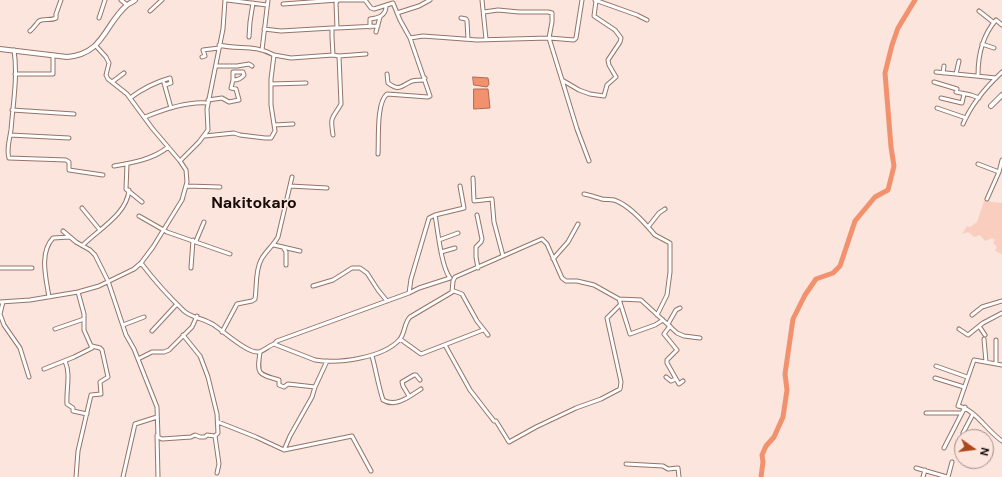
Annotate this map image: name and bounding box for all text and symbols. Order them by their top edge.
district label: Nakitokaro [211,194,297,214]
north arrow [954,429,994,469]
text: N [977,446,992,457]

